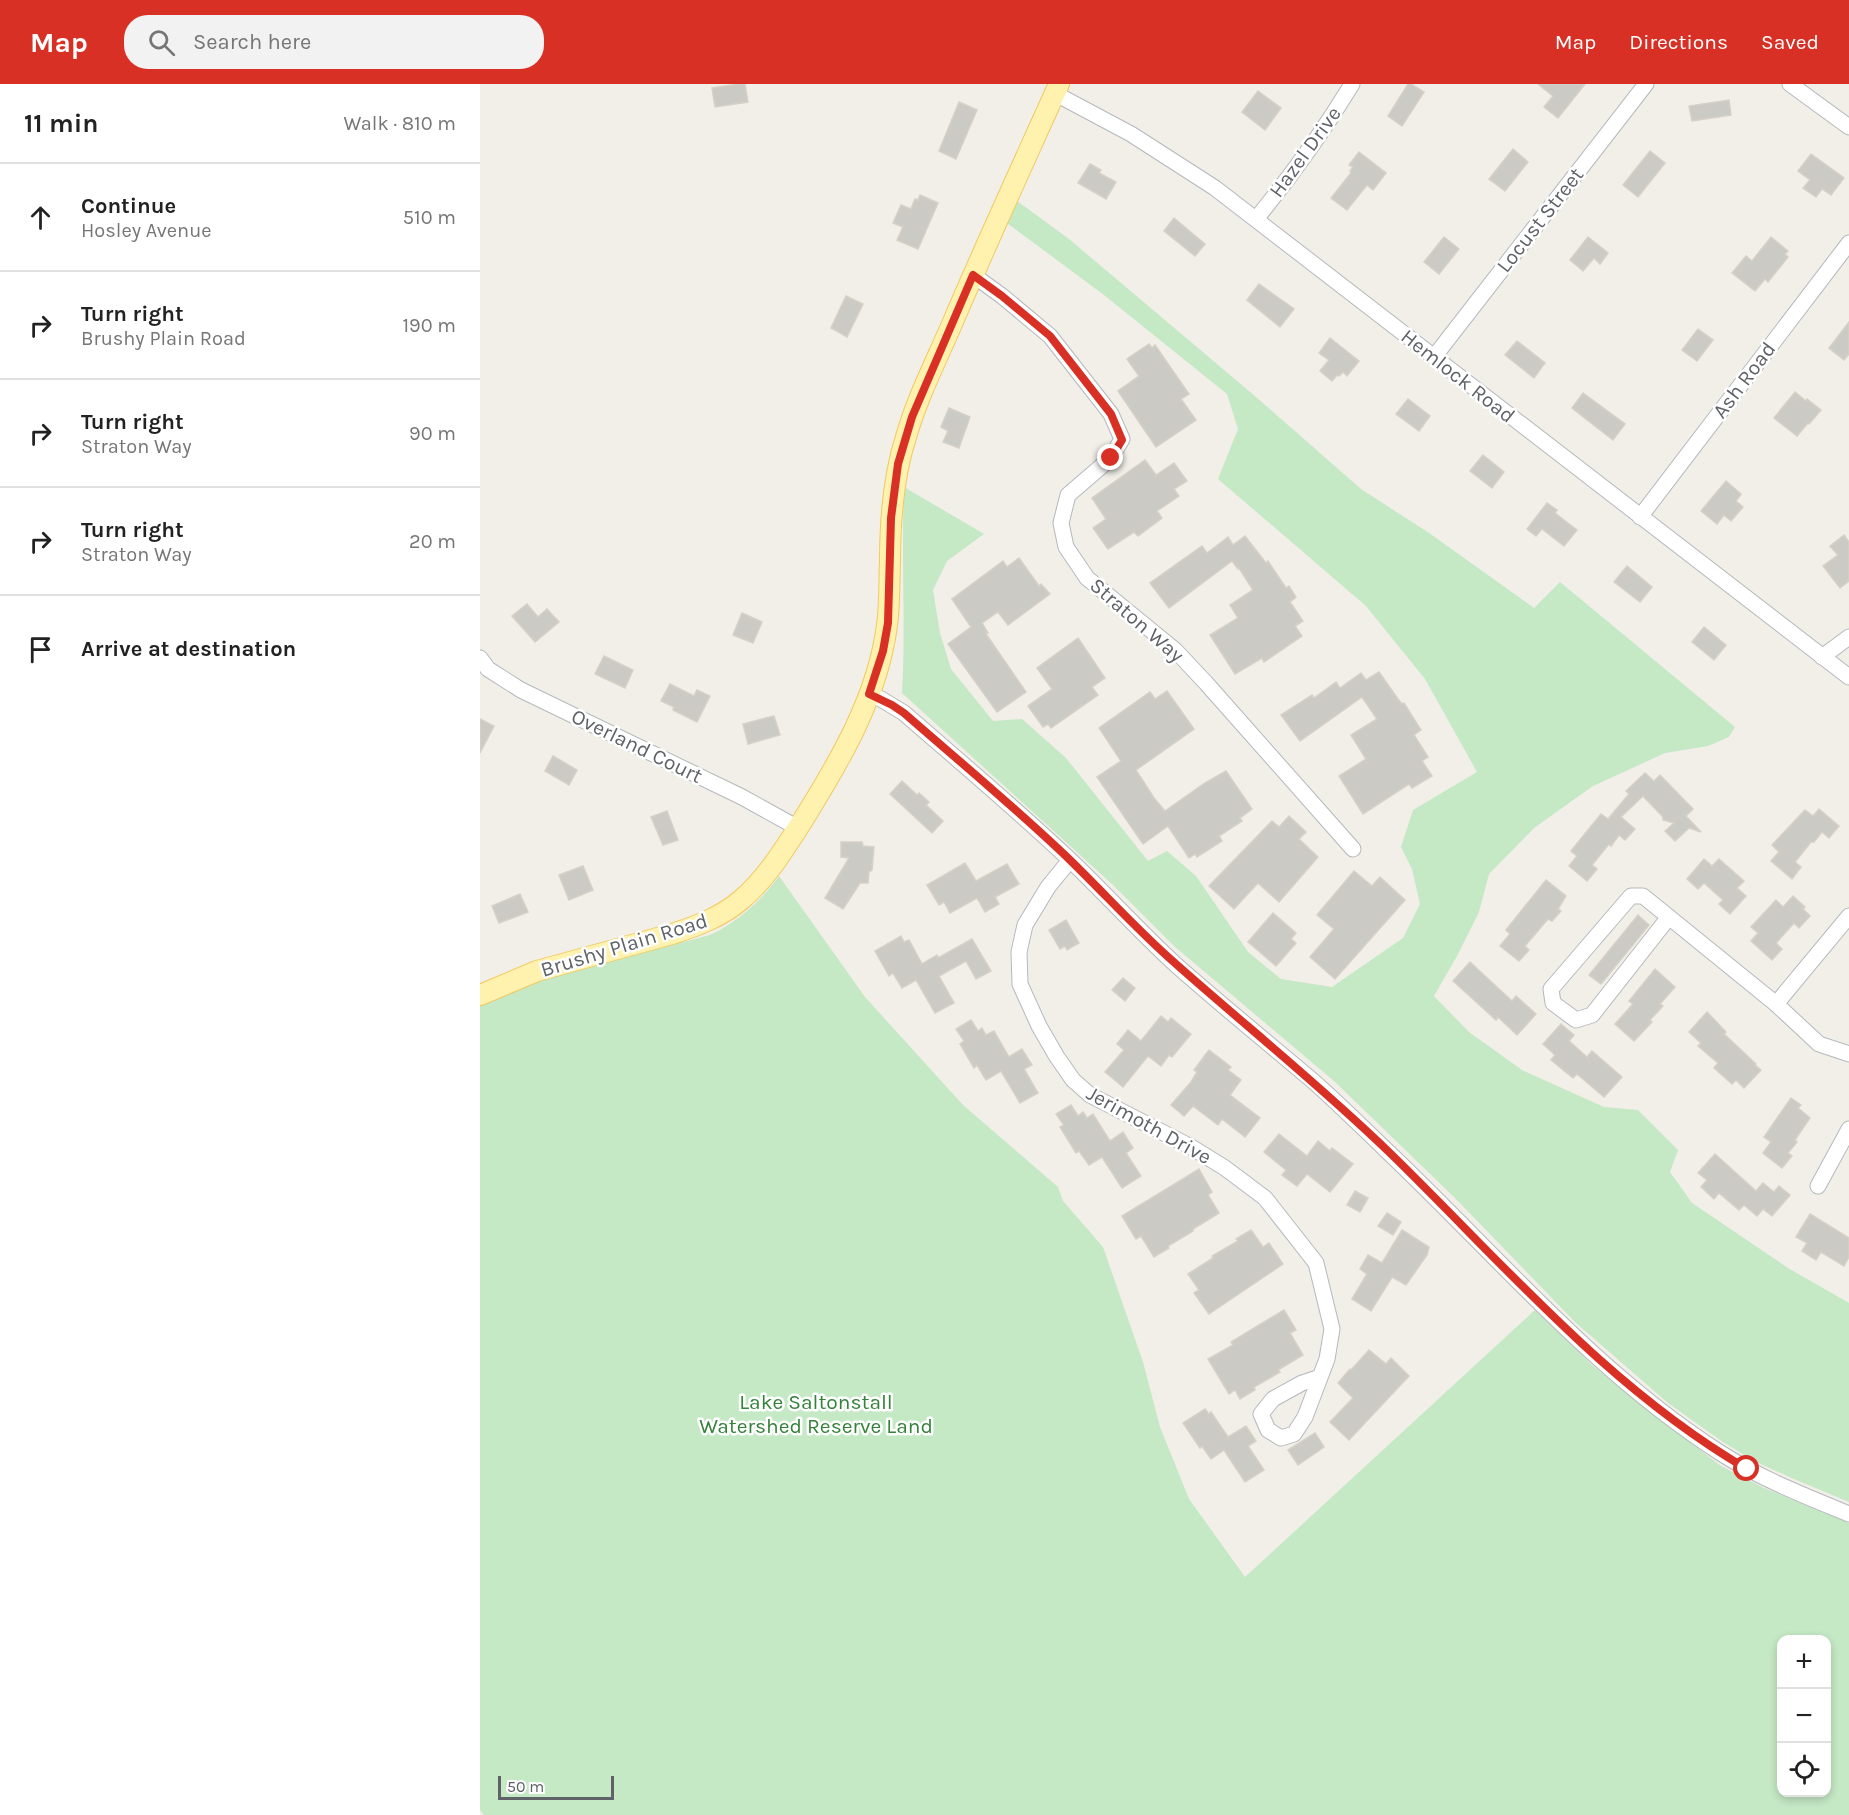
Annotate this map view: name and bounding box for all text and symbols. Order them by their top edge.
search box [124,15,544,69]
text: Map [30,26,88,59]
icon: search [145,26,178,59]
text: Search here [193,29,311,55]
text: Map [1555,30,1596,54]
text: Directions [1629,30,1728,54]
text: Saved [1761,30,1819,54]
street label: Hazel Drive [1264,102,1346,202]
text: 11 min [24,108,99,139]
text: Walk · 810 m [344,112,456,135]
street label: Locust Street [1492,163,1588,277]
text: Continue [81,193,176,219]
icon: ahead [24,201,57,234]
text: 510 m [403,206,456,229]
text: Hosley Avenue [81,219,212,242]
text: Turn right [81,301,184,327]
icon: right [24,309,57,342]
text: 190 m [402,314,456,337]
street label: Hemlock Road [1396,324,1520,428]
text: Brushy Plain Road [81,327,246,350]
street label: Ash Road [1708,337,1780,423]
text: Turn right [81,409,184,435]
icon: right [24,417,57,450]
text: 90 m [409,422,456,445]
text: Straton Way [81,435,192,458]
route end [1097,444,1123,470]
text: Turn right [81,517,184,543]
icon: right [24,525,57,558]
text: 20 m [409,530,456,553]
text: Straton Way [81,543,192,566]
street label: Straton Way [1085,573,1189,667]
icon: arrive [24,633,57,666]
text: Arrive at destination [81,636,296,662]
street label: Overland Court [568,704,706,788]
street label: Brushy Plain Road [538,908,710,982]
street label: Jerimoth Drive [1082,1081,1216,1169]
park label: Lake Saltonstall Watershed Reserve Land [699,1390,933,1438]
route start [1733,1455,1759,1481]
map controls [1777,1635,1831,1797]
button: + [1777,1635,1831,1689]
button: − [1777,1689,1831,1743]
button: locate [1777,1743,1831,1797]
scale bar [498,1773,614,1800]
text: 50 m [507,1777,544,1796]

